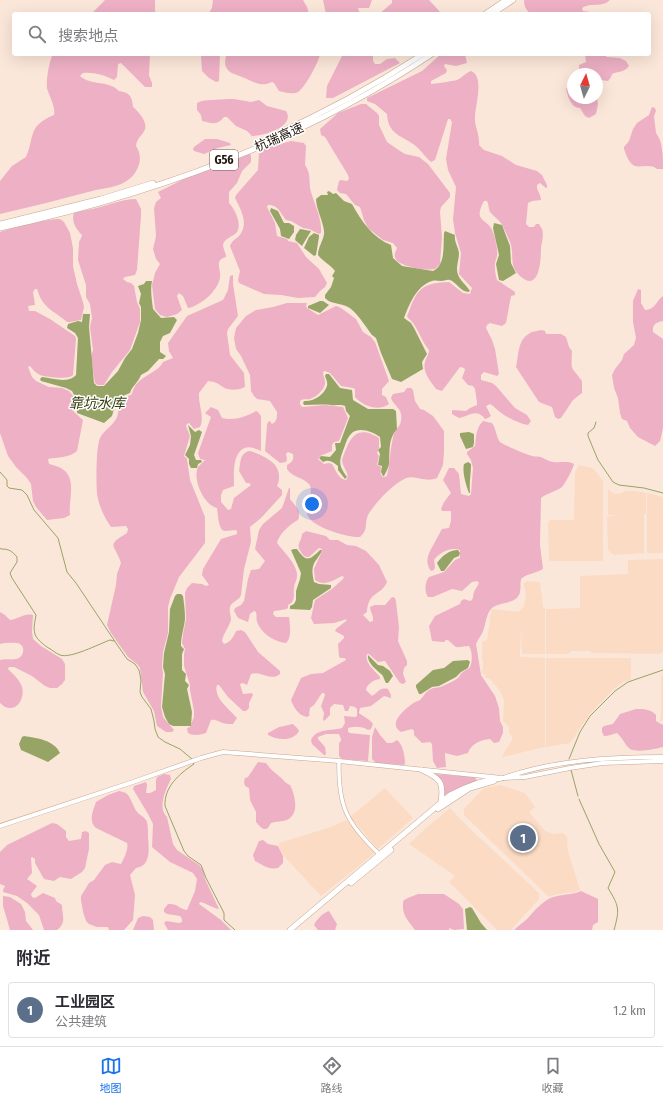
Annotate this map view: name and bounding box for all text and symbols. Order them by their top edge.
search box [12,12,651,56]
icon: search [26,23,48,45]
text: 搜索地点 [58,27,118,45]
north arrow [567,68,603,104]
street label: 杭瑞高速 [252,120,306,154]
road number: G56 [210,150,238,170]
water label: 靠坑水库 [69,395,127,412]
your location [302,494,322,514]
pin: 1 [510,823,536,853]
text: 附近 [16,948,50,969]
text: 工业园区 [55,993,115,1011]
text: 1 [27,1003,33,1018]
text: 1.2 km [613,1003,646,1018]
text: 公共建筑 [55,1014,107,1029]
tab: 地图 [100,1055,122,1095]
tab: 路线 [321,1055,343,1095]
tab: 收藏 [542,1055,564,1095]

